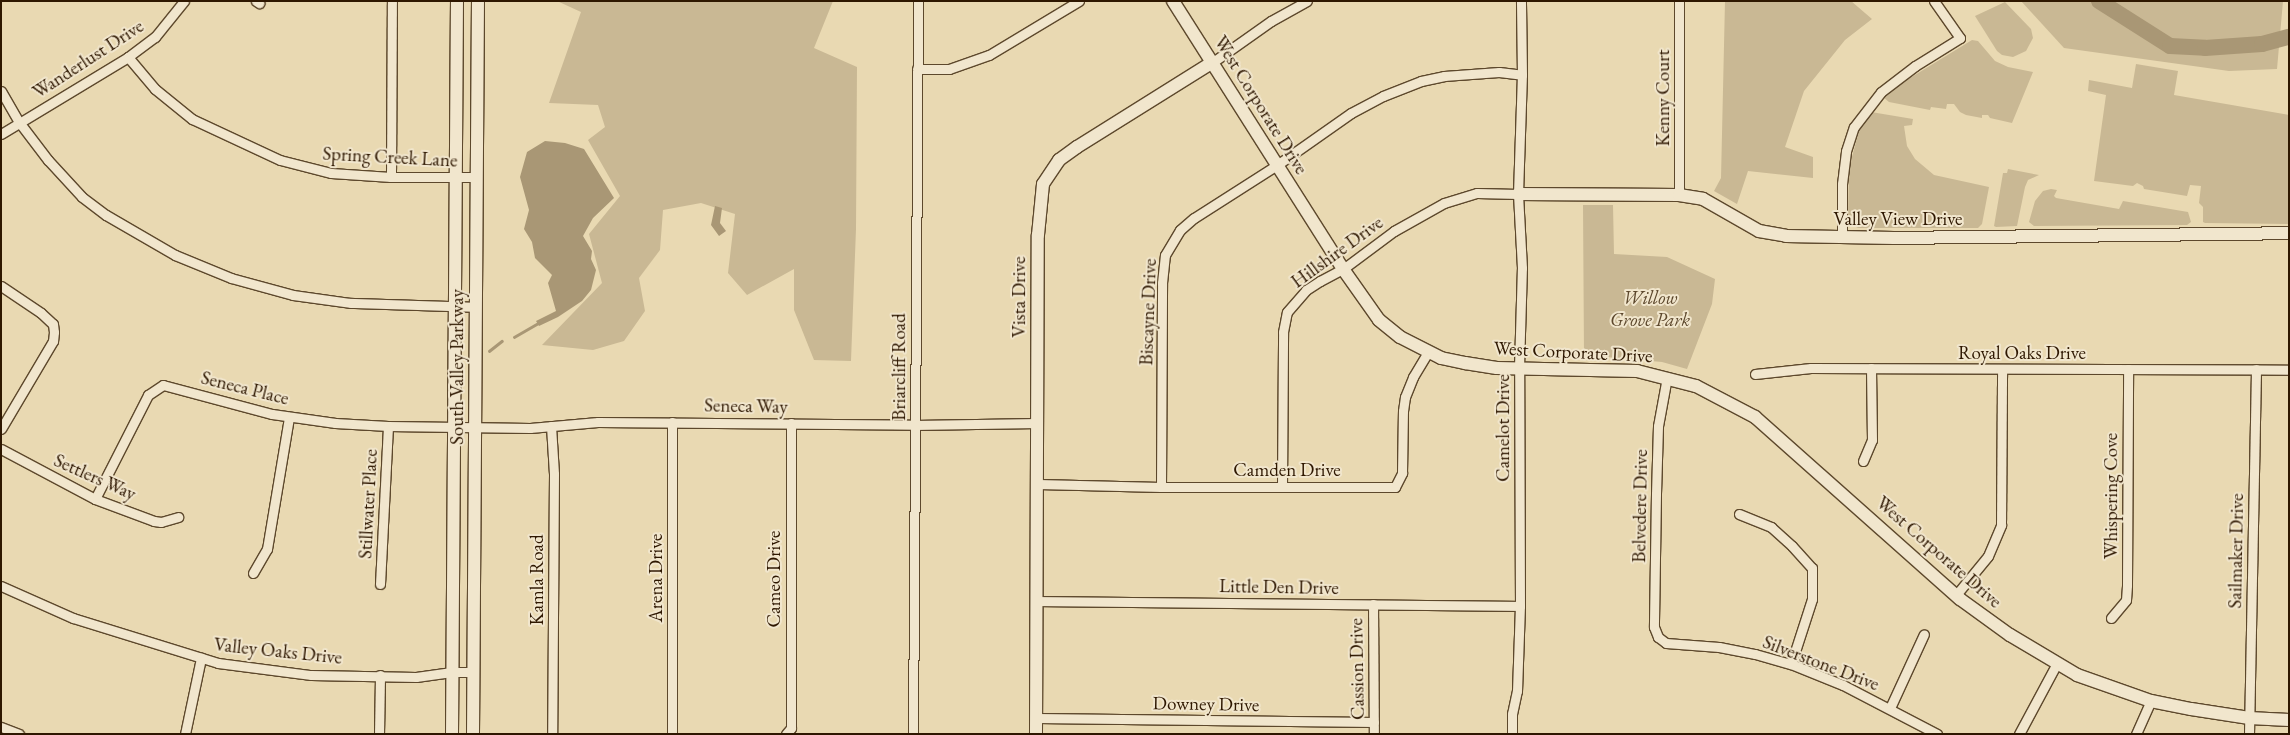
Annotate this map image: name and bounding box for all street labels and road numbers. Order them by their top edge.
street label: Wanderlust Drive [28,15,148,103]
street label: West Corporate Drive [1209,32,1313,178]
street label: Kenny Court [1652,50,1674,146]
street label: Spring Creek Lane [322,142,458,172]
street label: Valley View Drive [1834,208,1962,230]
street label: Hillshire Drive [1287,211,1387,293]
street label: Vista Drive [1008,256,1030,338]
street label: Biscayne Drive [1135,258,1161,366]
street label: South Valley Parkway [446,289,468,445]
street label: Briarcliff Road [888,313,910,421]
street label: West Corporate Drive [1493,336,1653,368]
street label: Royal Oaks Drive [1958,342,2086,364]
street label: Seneca Place [199,366,291,410]
street label: Camelot Drive [1492,374,1514,482]
street label: Seneca Way [704,394,788,418]
street label: Whispering Cove [2100,433,2122,559]
street label: Settlers Way [50,449,140,505]
street label: Stillwater Place [354,449,382,559]
street label: Belvedere Drive [1628,449,1652,563]
street label: Camden Drive [1233,459,1341,481]
street label: West Corporate Drive [1872,491,2006,613]
street label: Sailmaker Drive [2224,493,2248,609]
street label: Cameo Drive [763,531,785,627]
street label: Kamla Road [526,534,548,626]
street label: Arena Drive [645,534,667,622]
street label: Little Den Drive [1219,575,1339,599]
street label: Cassion Drive [1345,618,1369,720]
street label: Silverstone Drive [1760,630,1882,696]
street label: Valley Oaks Drive [213,633,343,669]
street label: Downey Drive [1153,692,1259,716]

